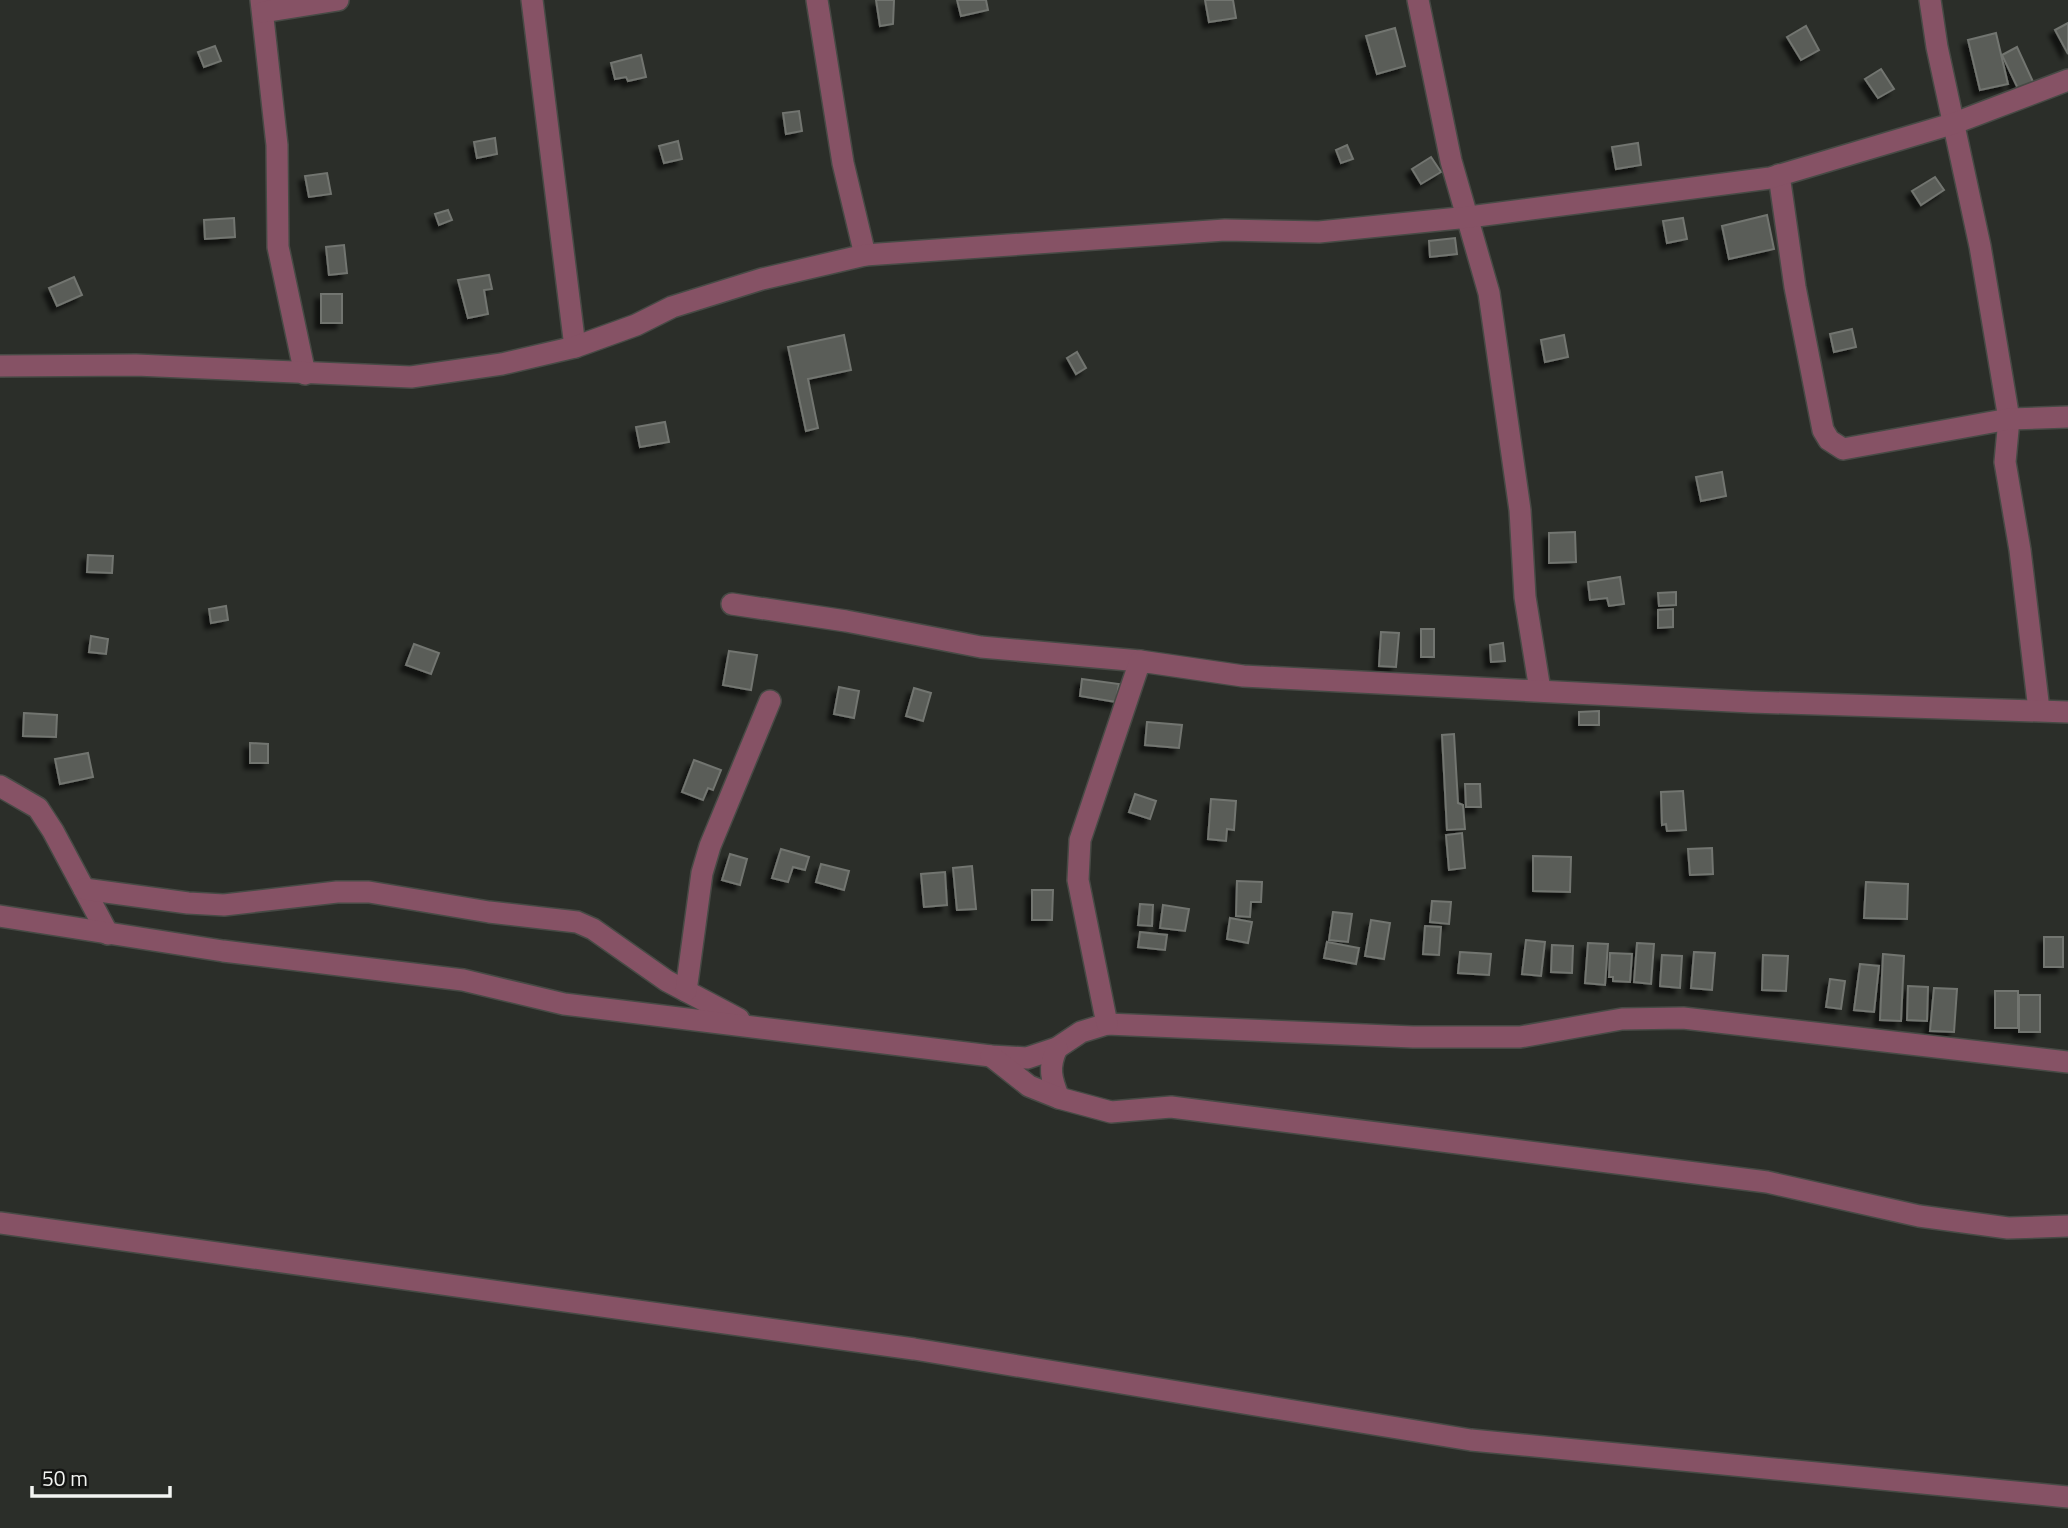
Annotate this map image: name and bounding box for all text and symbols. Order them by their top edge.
scale bar [32,1454,170,1498]
text: 50 m [42,1462,88,1494]

